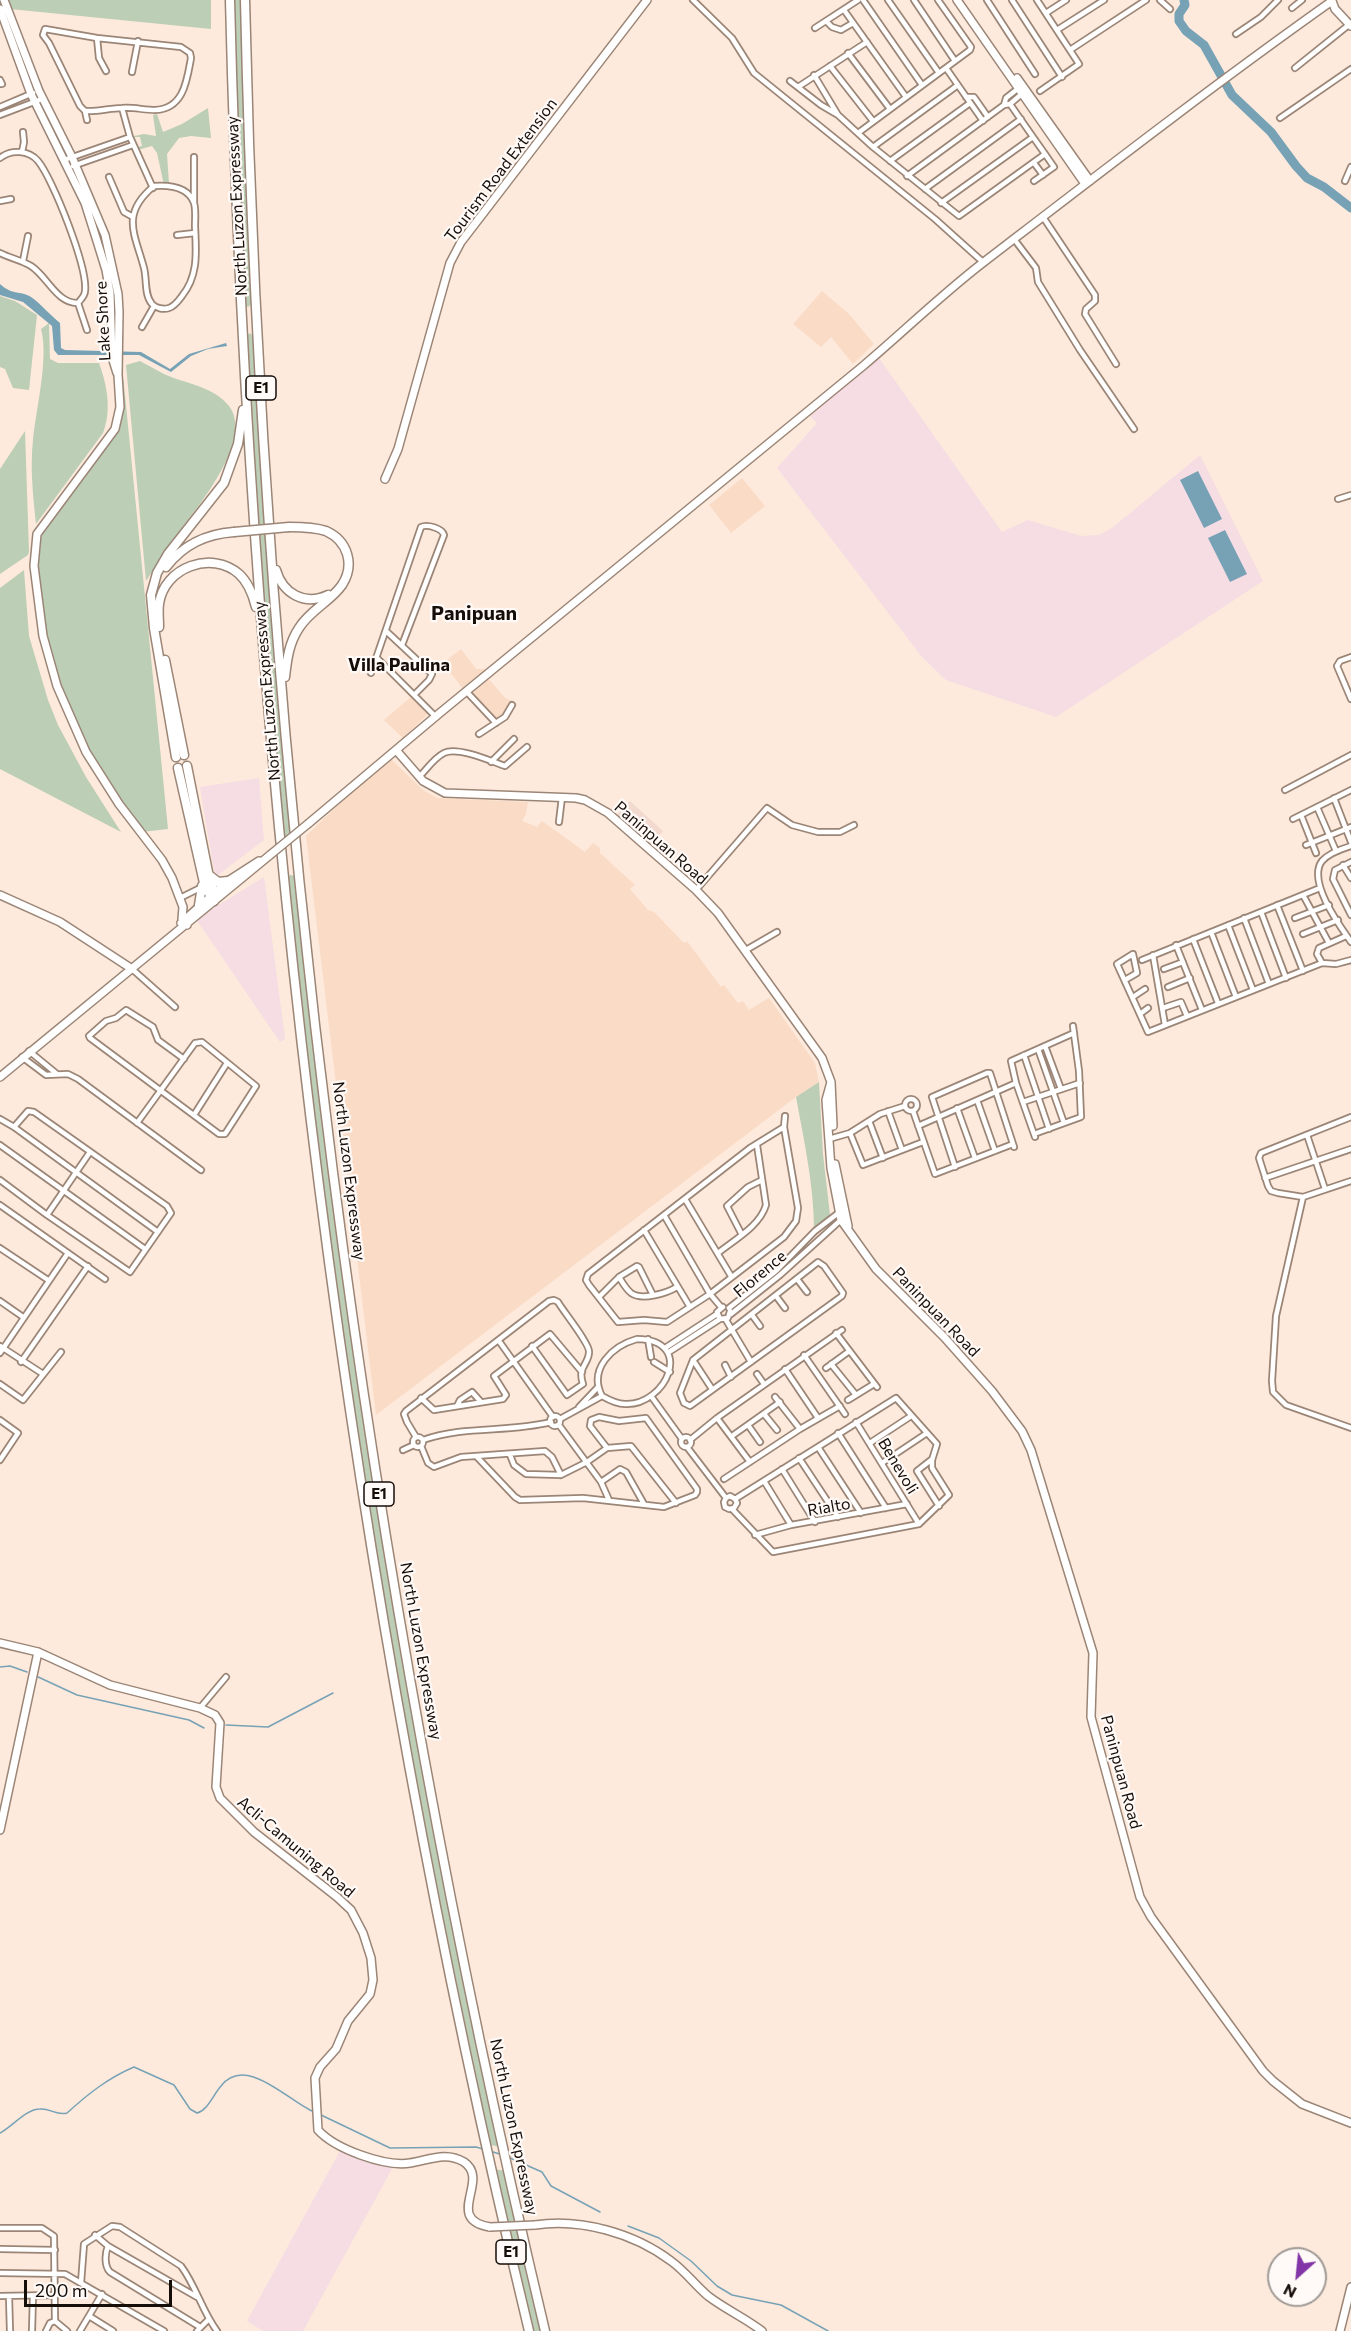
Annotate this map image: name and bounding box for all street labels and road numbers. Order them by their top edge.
street label: Tourism Road Extension [441,94,561,246]
street label: North Luzon Expressway [223,116,251,296]
street label: Lake Shore [91,281,115,361]
road number: E1 [246,376,276,400]
street label: North Luzon Expressway [250,600,284,782]
street label: Paninpuan Road [610,797,712,889]
street label: North Luzon Expressway [328,1080,370,1262]
street label: Florence [730,1246,790,1302]
street label: Paninpuan Road [888,1263,984,1361]
street label: Benevoli [874,1435,922,1497]
road number: E1 [364,1482,394,1506]
street label: Rialto [806,1494,852,1520]
street label: North Luzon Expressway [396,1561,446,1741]
street label: Paninpuan Road [1097,1713,1145,1831]
street label: Acli-Camuning Road [233,1792,359,1902]
street label: North Luzon Expressway [486,2037,542,2217]
road number: E1 [496,2240,526,2264]

